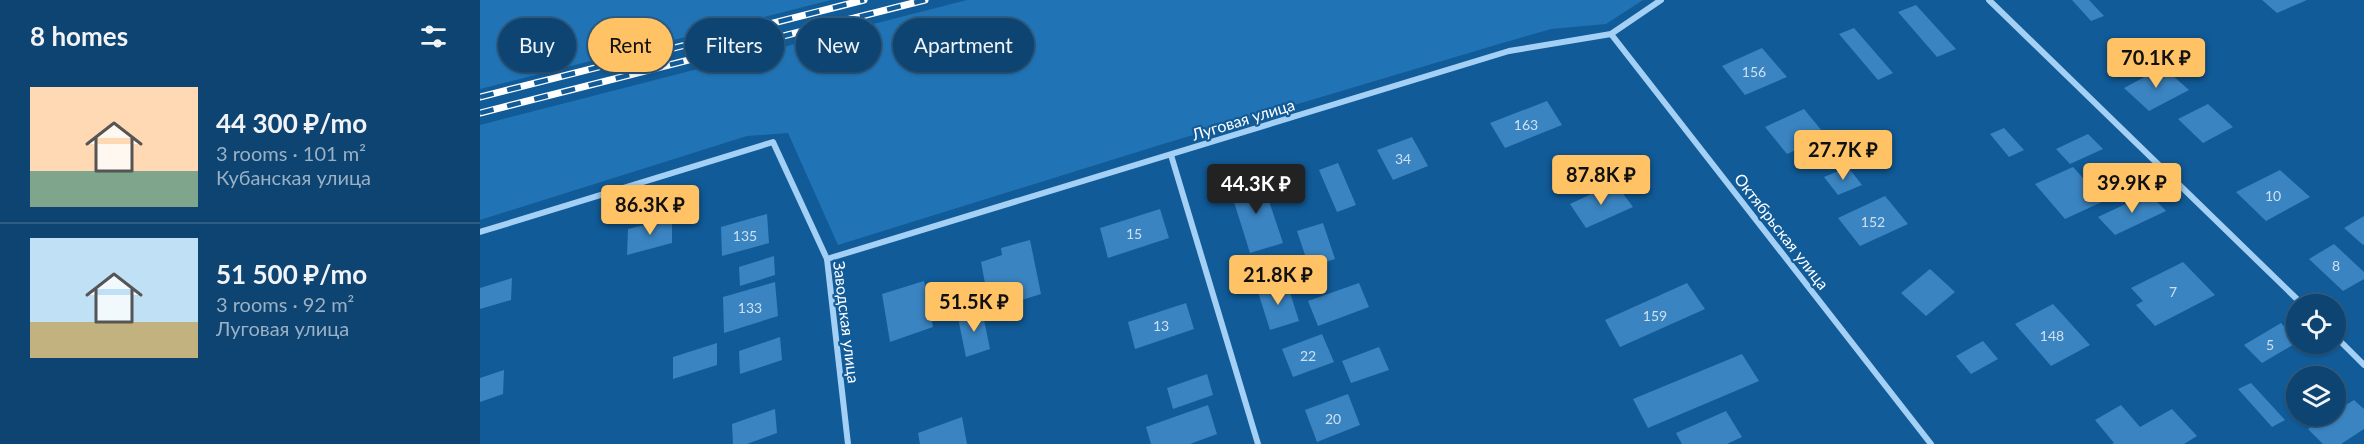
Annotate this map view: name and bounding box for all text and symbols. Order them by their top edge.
chip: Buy [498,18,576,72]
chip: Rent [588,18,673,72]
chip: Filters [685,18,784,72]
chip: New [796,18,881,72]
chip: Apartment [893,18,1034,72]
text: 8 homes [30,20,128,52]
icon: filters [417,20,450,53]
pin: 70.1K ₽ [2101,38,2211,89]
text: 70.1K ₽ [2121,45,2191,69]
house number: 156 [1742,63,1766,80]
street label: Луговая улица [1188,94,1297,144]
text: 44 300 ₽/mo [216,107,367,139]
icon: home [78,111,150,183]
house number: 163 [1514,116,1538,133]
pin: 27.7K ₽ [1788,130,1898,181]
text: 27.7K ₽ [1808,137,1878,161]
text: 3 rooms · 101 m² [216,141,366,165]
house number: 34 [1395,150,1411,167]
pin: 87.8K ₽ [1546,155,1656,206]
text: 87.8K ₽ [1566,162,1636,186]
pin: 39.9K ₽ [2077,163,2187,214]
pin: 44.3K ₽ [1201,164,1311,215]
text: Кубанская улица [216,165,371,189]
street label: Октябрьская улица [1731,169,1833,293]
text: 39.9K ₽ [2097,170,2167,194]
text: 44.3K ₽ [1221,171,1291,195]
pin: 86.3K ₽ [595,185,705,236]
house number: 10 [2265,187,2281,204]
text: 86.3K ₽ [615,192,685,216]
house number: 152 [1861,213,1885,230]
house number: 15 [1126,225,1142,242]
house number: 135 [733,227,757,244]
pin: 21.8K ₽ [1223,255,1333,306]
house number: 8 [2332,257,2340,274]
text: 51 500 ₽/mo [216,258,367,290]
street label: Заводская улица [830,260,864,384]
icon: home [78,262,150,334]
text: 21.8K ₽ [1243,262,1313,286]
pin: 51.5K ₽ [919,282,1029,333]
house number: 7 [2169,283,2177,300]
text: 51.5K ₽ [939,289,1009,313]
text: 3 rooms · 92 m² [216,292,354,316]
map controls [2286,294,2346,426]
button: locate [2286,294,2346,354]
house number: 133 [738,299,762,316]
house number: 159 [1643,307,1667,324]
text: Луговая улица [216,316,349,340]
house number: 13 [1153,317,1169,334]
house number: 148 [2040,327,2064,344]
house number: 5 [2266,336,2274,353]
house number: 22 [1300,347,1316,364]
button: layers [2286,366,2346,426]
house number: 20 [1325,410,1341,427]

